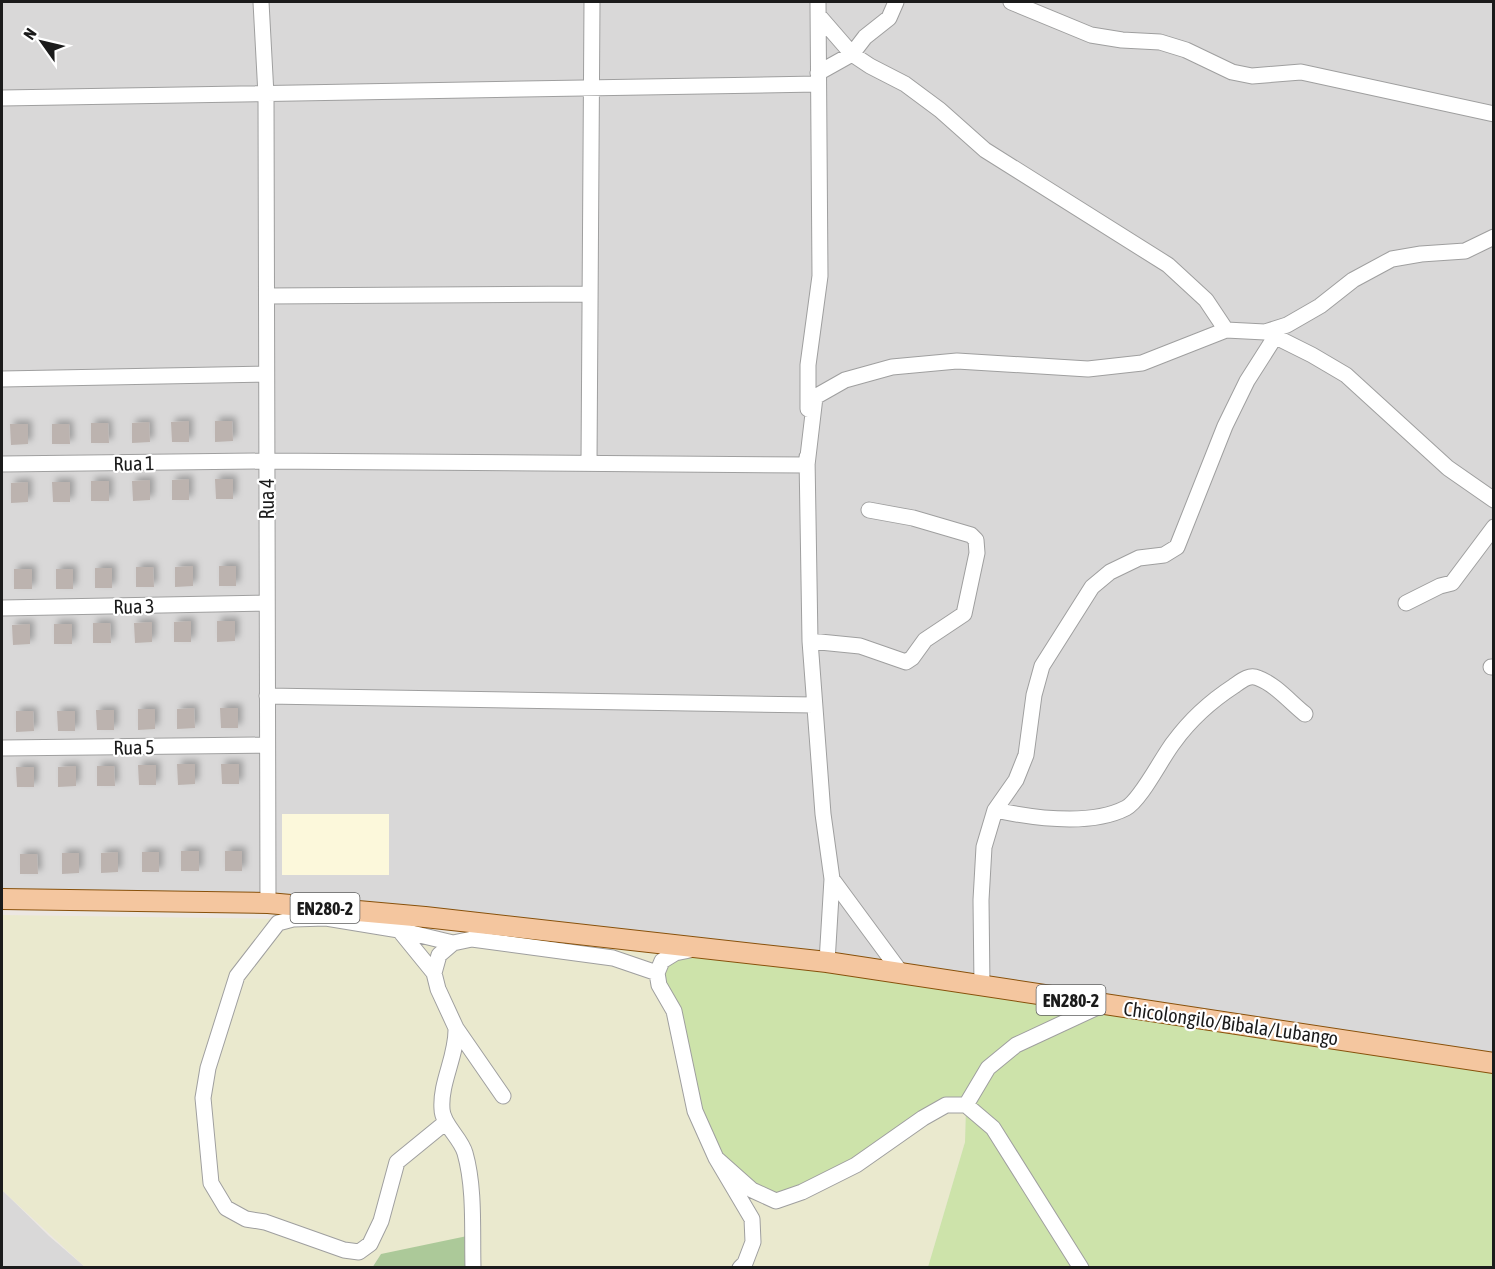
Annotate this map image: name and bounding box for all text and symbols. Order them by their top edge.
north arrow [12,12,72,72]
text: N [19,25,40,43]
street label: Rua 1 [113,451,155,475]
street label: Rua 4 [255,478,278,520]
street label: Rua 3 [113,594,155,618]
street label: Rua 5 [113,735,155,759]
road number: EN280-2 [290,893,360,923]
road number: EN280-2 [1036,985,1106,1015]
street label: Chicolongilo/Bibala/Lubango [1122,997,1340,1049]

